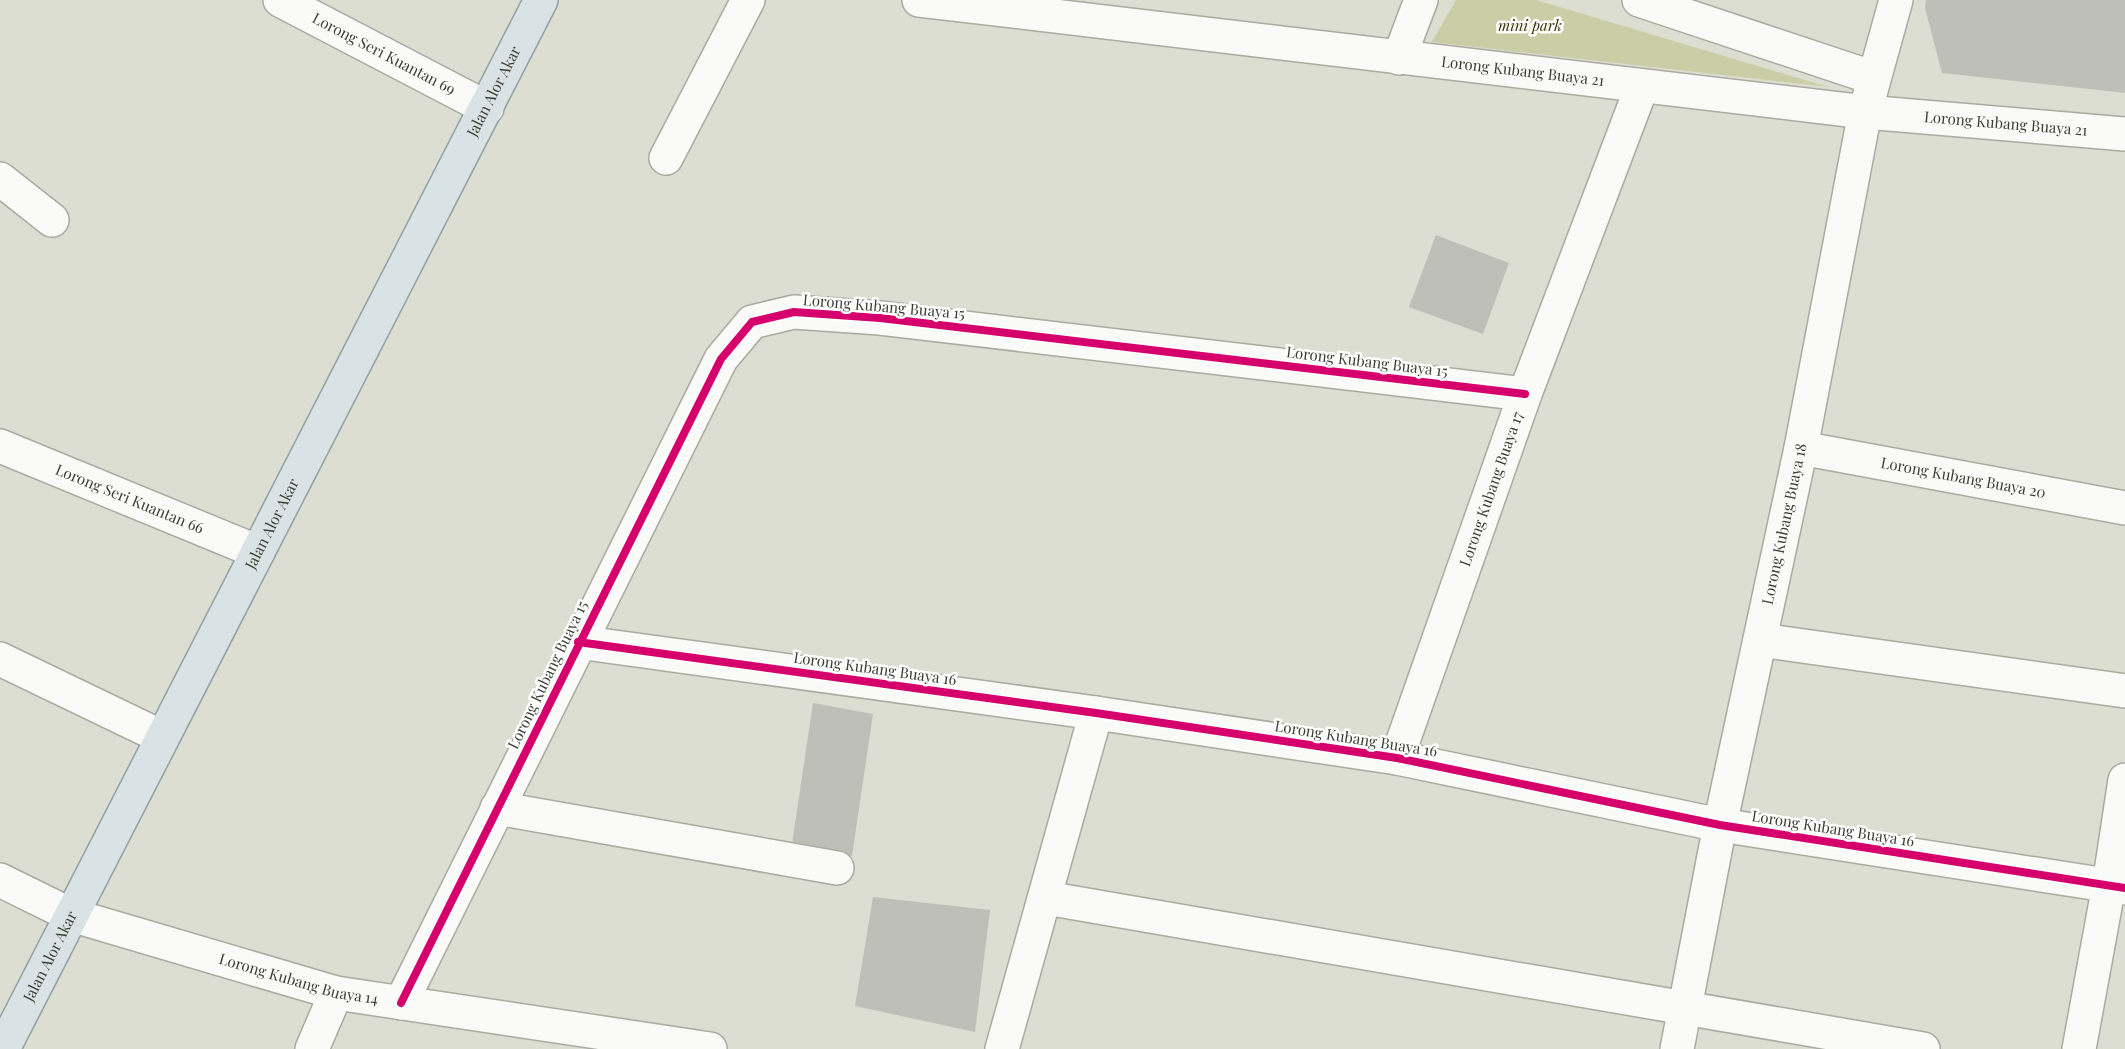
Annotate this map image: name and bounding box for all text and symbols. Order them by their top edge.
street label: Lorong Seri Kuantan 69 [309,8,459,99]
park label: mini park [1498,15,1562,35]
street label: Jalan Alor Akar [461,42,525,141]
street label: Lorong Kubang Buaya 21 [1440,51,1606,90]
street label: Lorong Kubang Buaya 21 [1923,106,2089,140]
street label: Lorong Kubang Buaya 15 [802,289,966,323]
street label: Lorong Kubang Buaya 15 [1285,341,1449,381]
street label: Lorong Kubang Buaya 17 [1454,409,1527,569]
street label: Lorong Kubang Buaya 18 [1757,441,1811,606]
street label: Lorong Kubang Buaya 20 [1879,452,2048,502]
street label: Lorong Seri Kuantan 66 [53,459,207,538]
street label: Jalan Alor Akar [239,475,303,573]
street label: Lorong Kubang Buaya 15 [502,597,592,752]
street label: Lorong Kubang Buaya 16 [792,647,958,689]
street label: Lorong Kubang Buaya 16 [1273,715,1439,761]
street label: Lorong Kubang Buaya 16 [1750,805,1916,851]
street label: Jalan Alor Akar [18,907,81,1006]
street label: Lorong Kubang Buaya 14 [217,948,380,1008]

